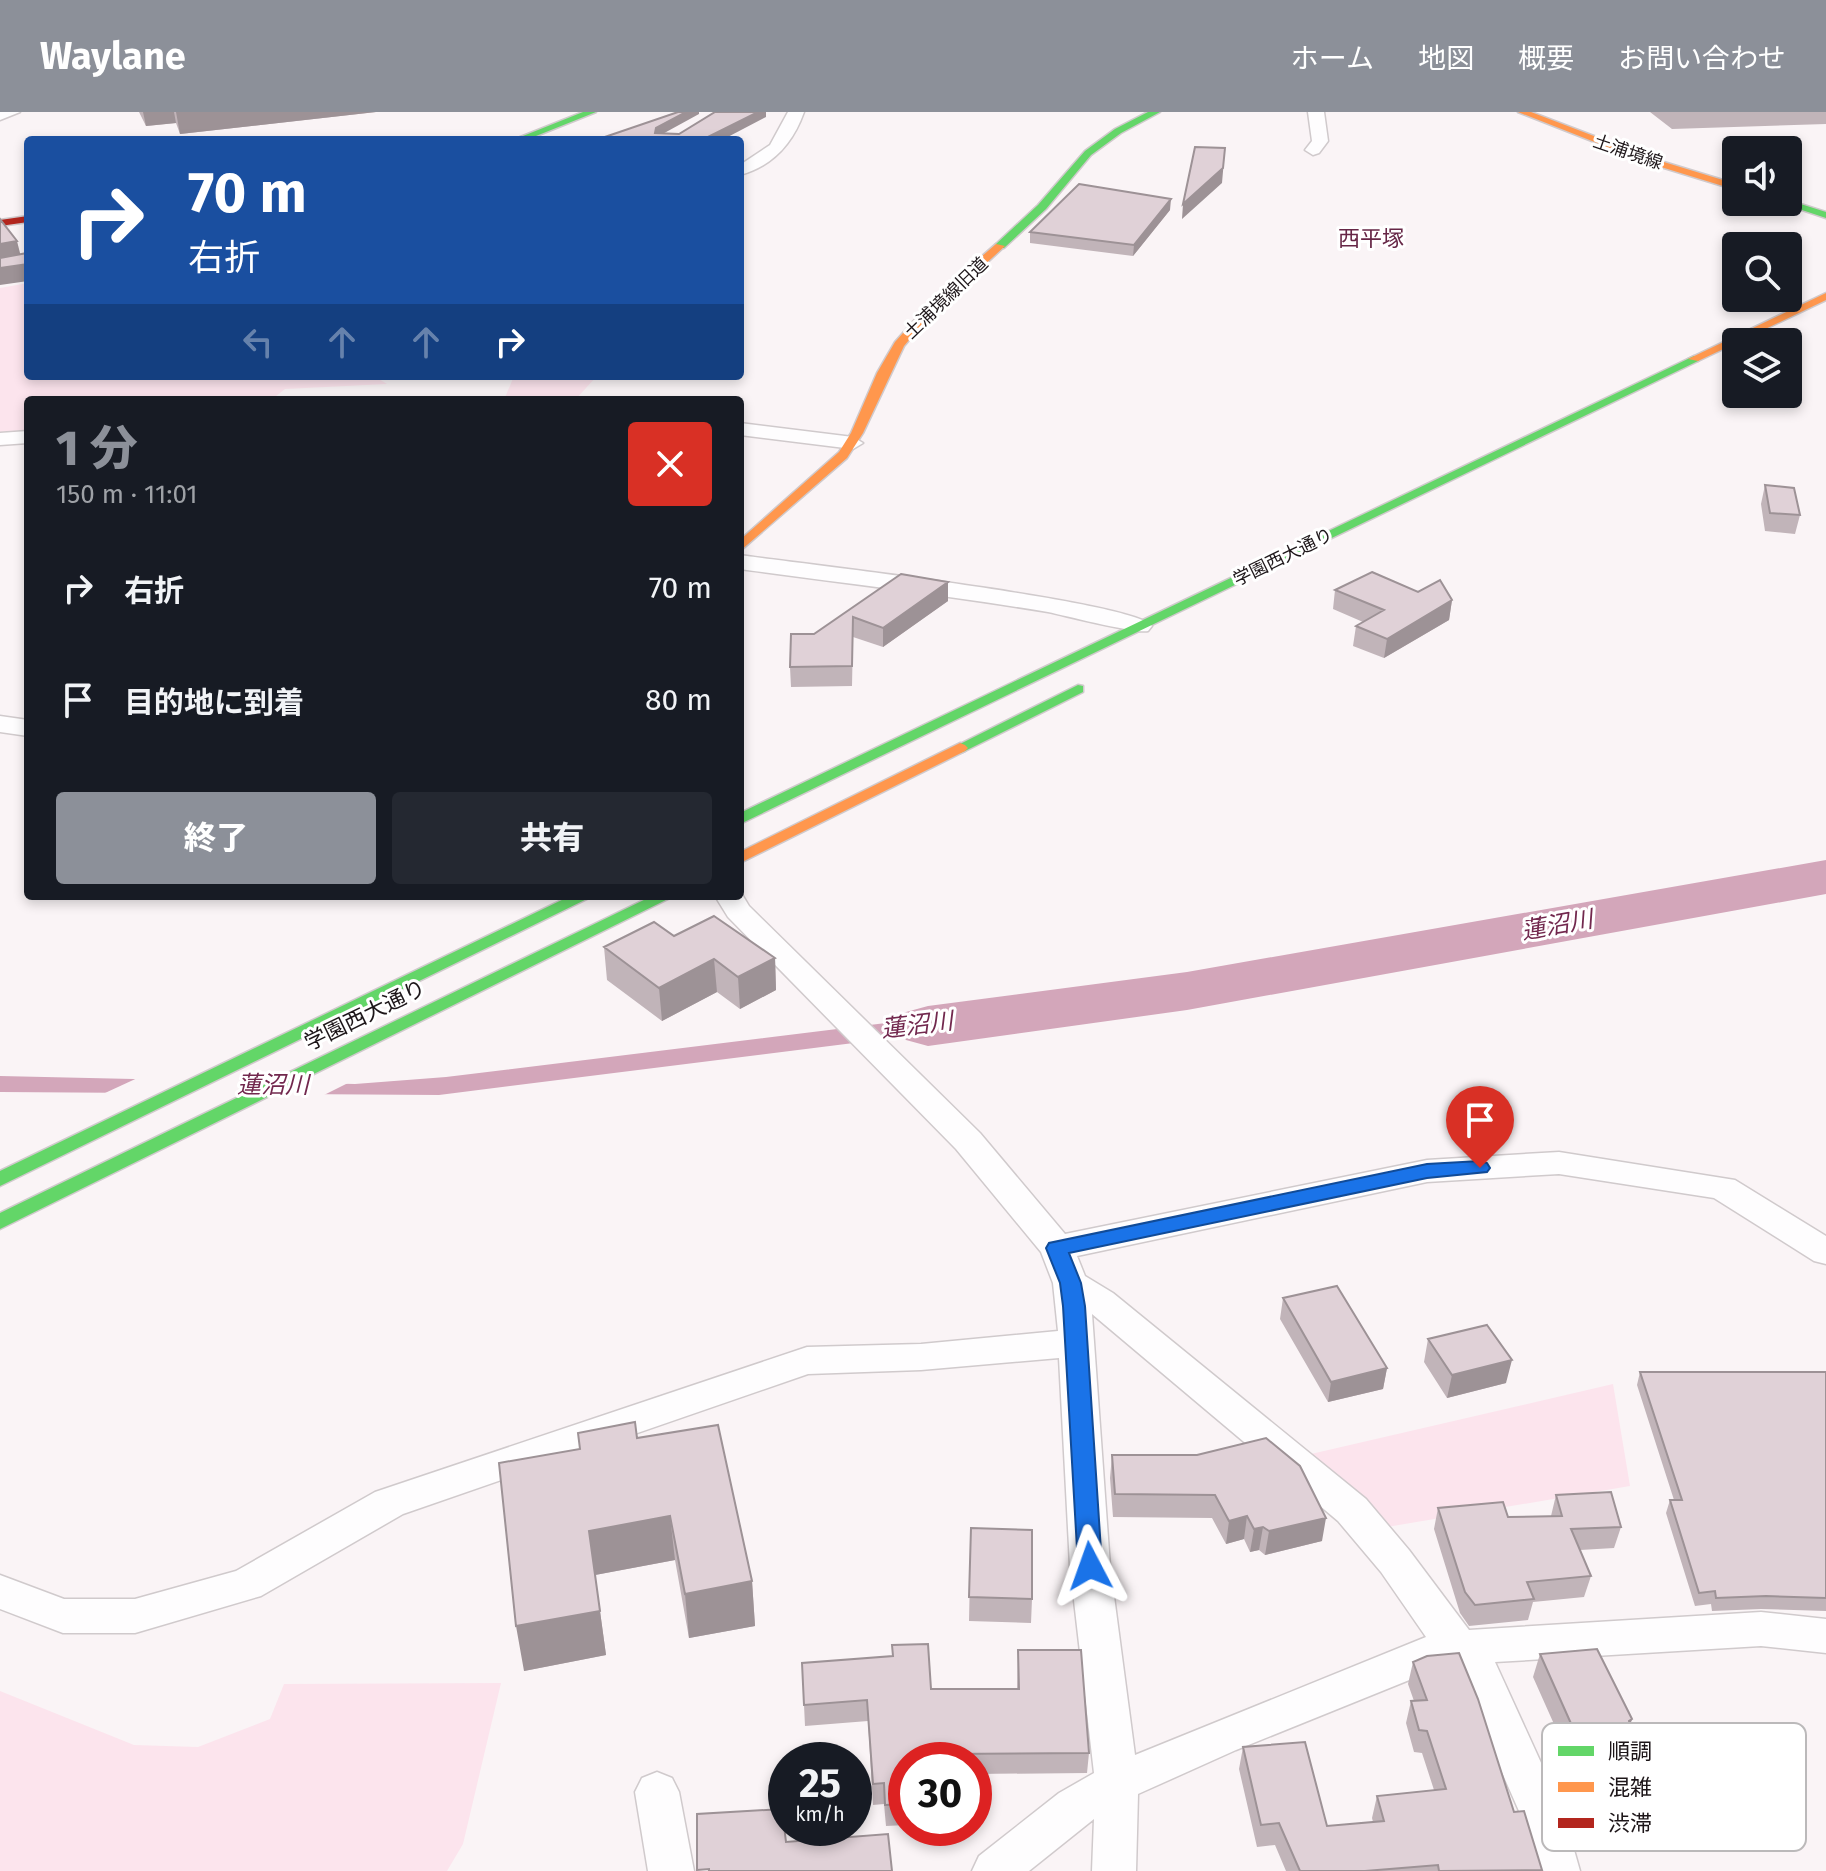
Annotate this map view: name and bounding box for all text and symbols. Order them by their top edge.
text: Waylane [40,33,186,79]
text: ホーム [1291,42,1374,75]
text: 地図 [1418,42,1474,75]
text: 概要 [1518,42,1574,75]
text: お問い合わせ [1618,42,1786,75]
street label: 土浦境線 [1590,130,1666,174]
map controls [1722,136,1802,408]
button: sound [1722,136,1802,216]
text: 70 m [188,160,307,227]
icon: right [56,168,160,272]
district label: 西平塚 [1338,225,1404,252]
button: search [1722,232,1802,312]
text: 右折 [188,236,260,280]
street label: 土浦境線旧道 [900,253,992,343]
icon: left [236,320,280,364]
icon: ahead [320,320,364,364]
icon: ahead [404,320,448,364]
icon: right [488,320,532,364]
button: layers [1722,328,1802,408]
text: 1 分 [56,420,138,478]
button: close [628,422,712,506]
text: 150 m · 11:01 [56,479,198,510]
street label: 学園西大通り [1230,523,1336,591]
icon: right [56,566,100,610]
text: 70 m [649,570,712,606]
text: 右折 [124,573,184,609]
icon: arrive [56,678,100,722]
text: 80 m [645,682,712,718]
text: 目的地に到着 [124,685,304,721]
button: 終了 [56,792,376,884]
button: 共有 [392,792,712,884]
water label: 蓮沼川 [1519,904,1598,945]
street label: 学園西大通り [300,974,430,1056]
water label: 蓮沼川 [880,1006,957,1043]
water label: 蓮沼川 [237,1071,312,1099]
pin [1446,1086,1514,1168]
icon: arrive [1458,1098,1502,1142]
position arrow [1048,1524,1132,1608]
legend [1542,1723,1806,1851]
text: 順調 [1608,1738,1652,1765]
speed limit sign: 30 [888,1742,992,1846]
text: 25 [799,1760,841,1808]
text: 混雑 [1608,1774,1652,1801]
text: km/h [795,1802,845,1826]
text: 渋滞 [1608,1810,1652,1837]

